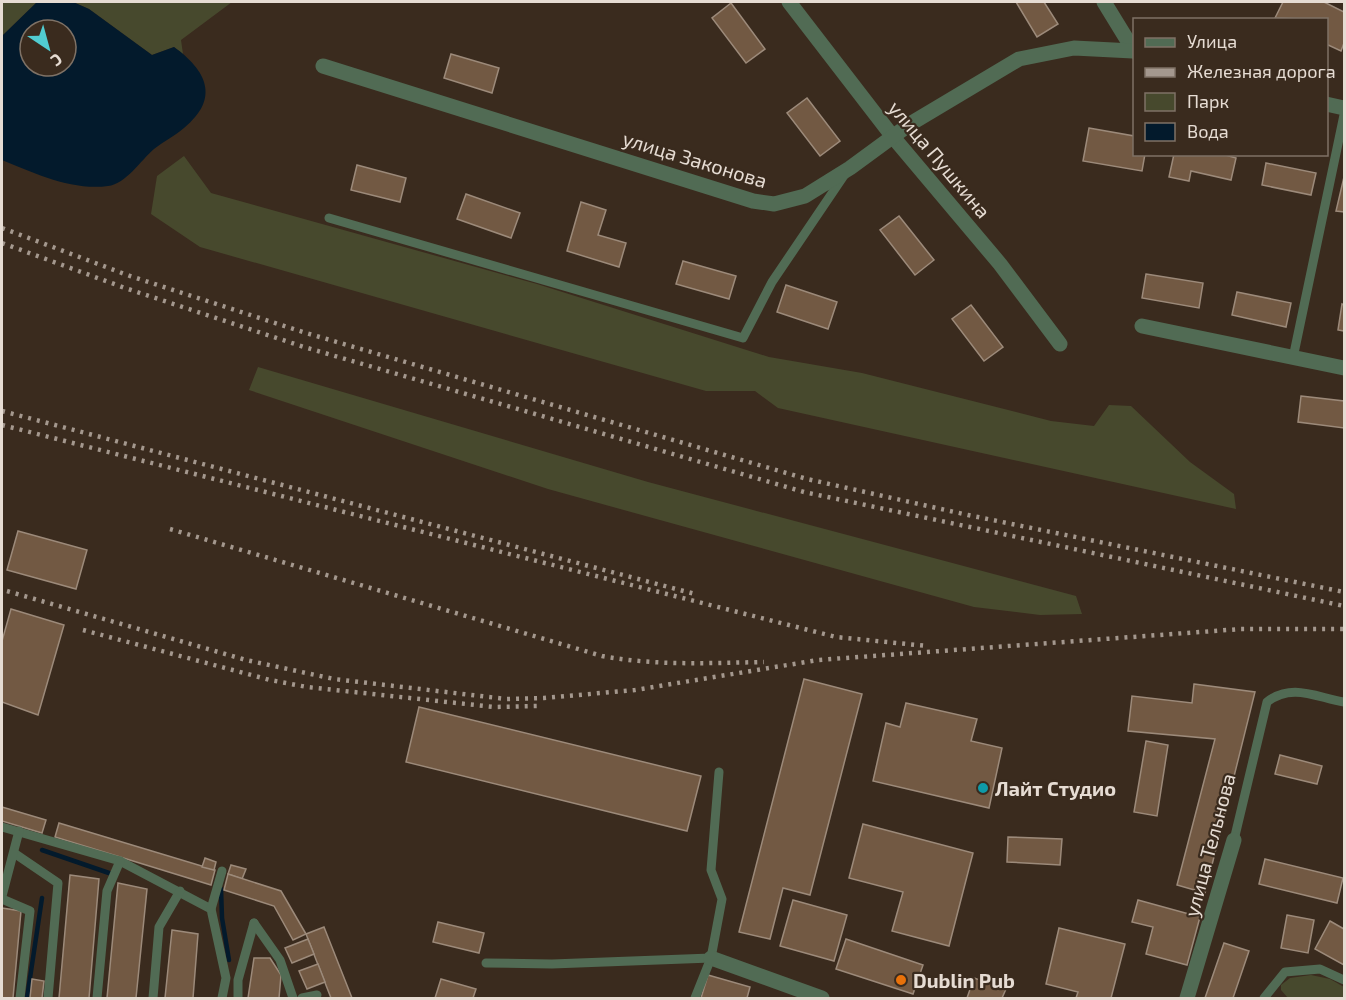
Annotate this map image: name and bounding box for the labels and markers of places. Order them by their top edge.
place label: Лайт Студио [995,776,1116,800]
marker: Лайт Студио [976,781,990,795]
place label: Dublin Pub [913,968,1015,992]
marker: Dublin Pub [894,973,908,987]

